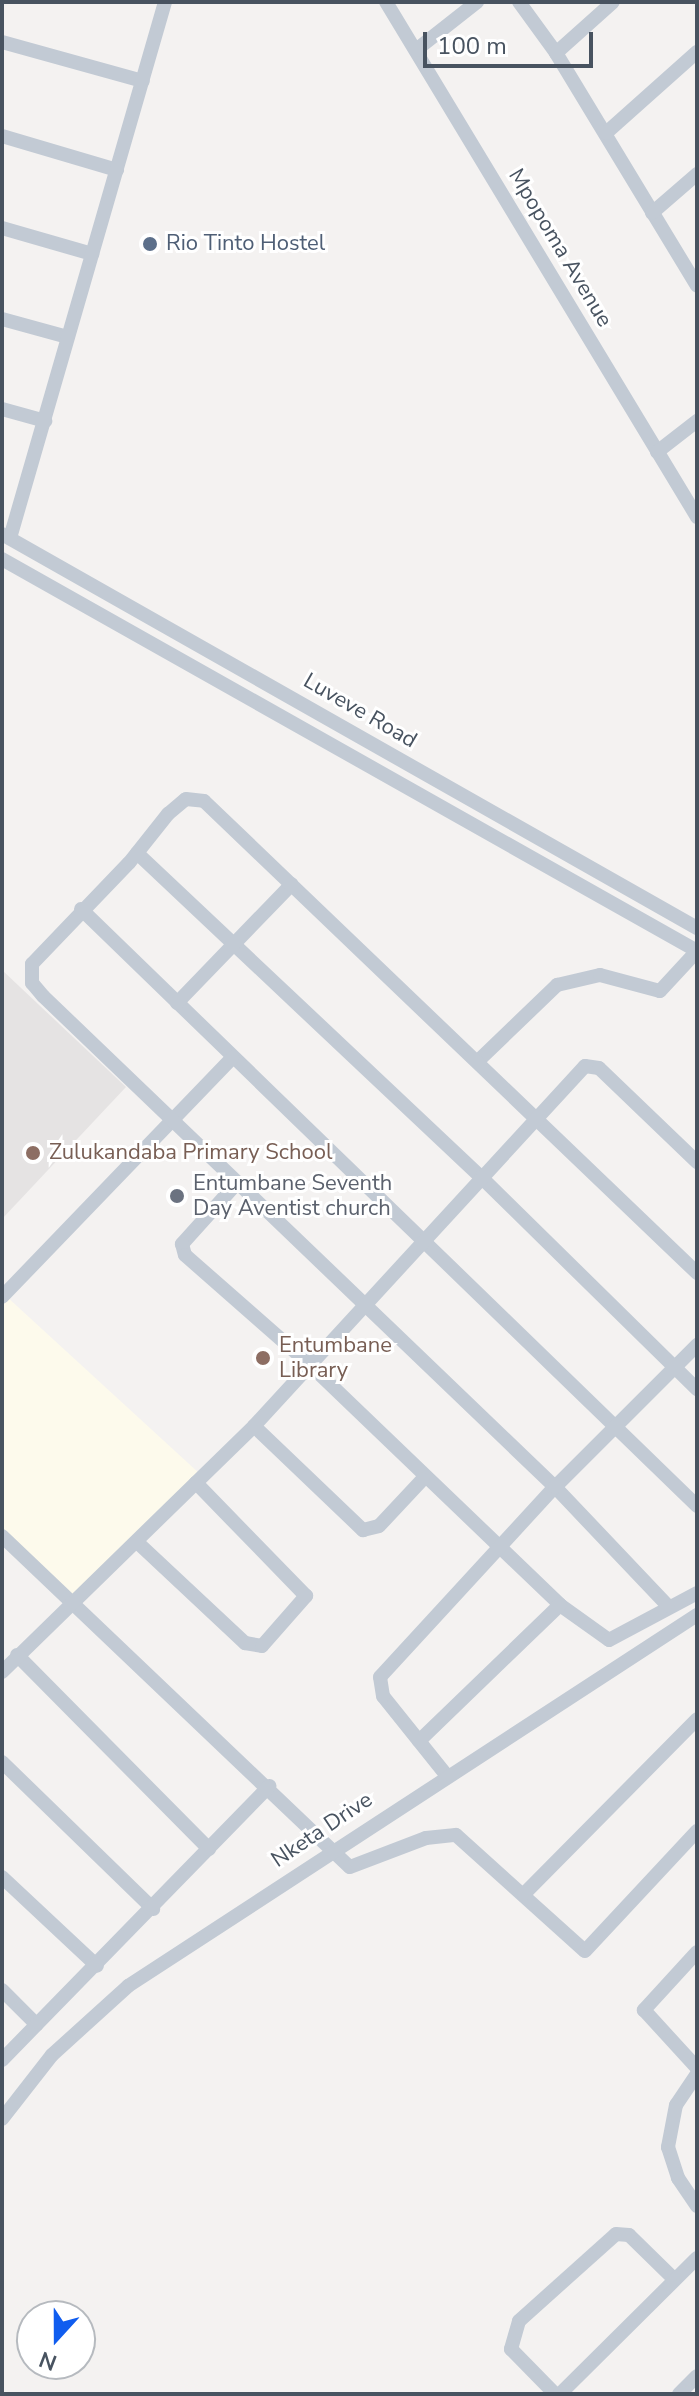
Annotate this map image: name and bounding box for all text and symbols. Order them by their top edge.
scale bar [427,16,597,66]
text: 100 m [437,30,507,62]
street label: Mpopoma Avenue [502,164,618,332]
place label: Rio Tinto Hostel [166,231,325,257]
marker: Rio Tinto Hostel [141,235,159,253]
street label: Luveve Road [299,668,421,754]
place label: Zulukandaba Primary School [49,1140,332,1166]
marker: Zulukandaba Primary School [24,1144,42,1162]
place label: Entumbane Seventh Day Aventist church [193,1170,392,1222]
marker: Entumbane Seventh Day Aventist church [168,1187,186,1205]
place label: Entumbane Library [279,1332,392,1384]
marker: Entumbane Library [254,1349,272,1367]
street label: Nketa Drive [267,1787,377,1873]
north arrow [16,2300,96,2380]
text: N [35,2344,61,2377]

